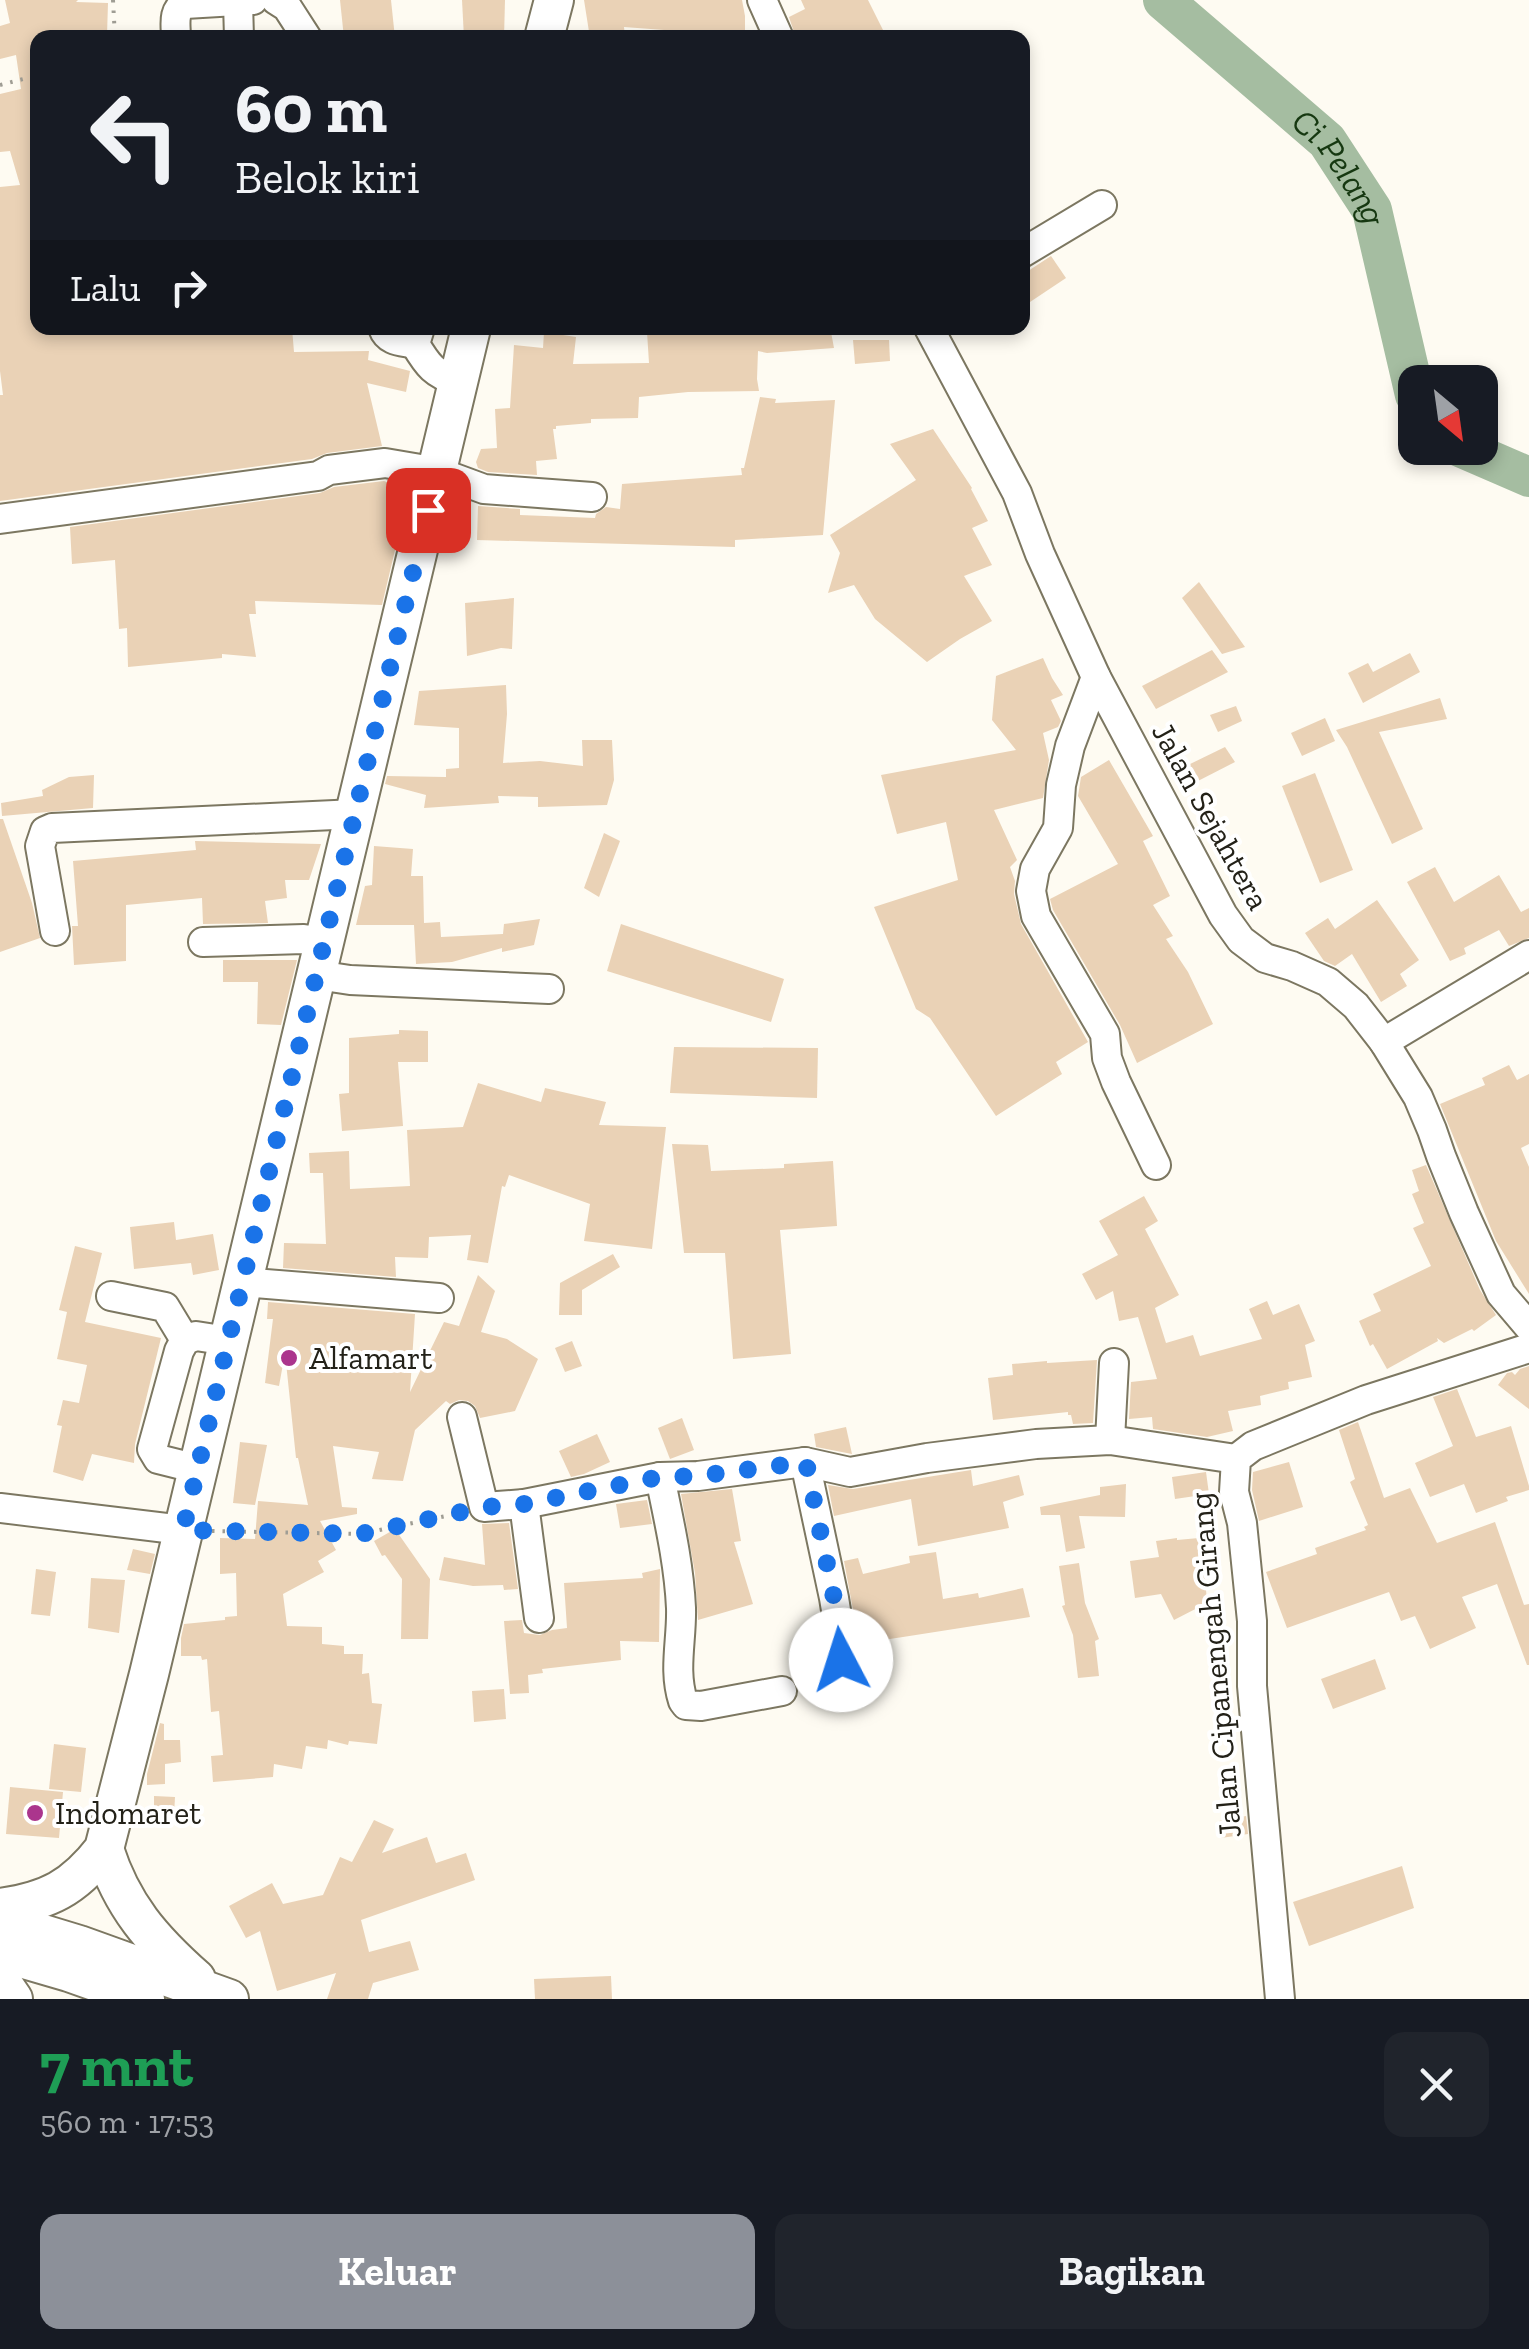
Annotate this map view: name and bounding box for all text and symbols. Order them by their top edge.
text: 60 m [235,66,387,150]
icon: left [70,70,200,200]
water label: Ci Pelang [1284,100,1396,229]
text: Belok kiri [235,151,420,205]
icon: right [161,260,216,315]
text: Lalu [70,265,141,311]
north arrow [1398,365,1498,465]
map controls [1398,365,1498,465]
pin [386,468,471,553]
icon: arrive [401,483,456,538]
street label: Jalan Sejahtera [1144,716,1278,916]
place label: Alfamart [309,1339,432,1377]
marker: Alfamart [278,1347,300,1369]
street label: Jalan Cipanengah Girang [1181,1491,1249,1839]
position arrow [789,1608,893,1712]
place label: Indomaret [55,1794,201,1832]
marker: Indomaret [24,1802,46,1824]
text: 7 mnt [40,2029,193,2101]
button: close [1384,2032,1489,2137]
text: 560 m · 17:53 [40,2103,214,2141]
button: Keluar [40,2214,755,2329]
button: Bagikan [775,2214,1489,2329]

